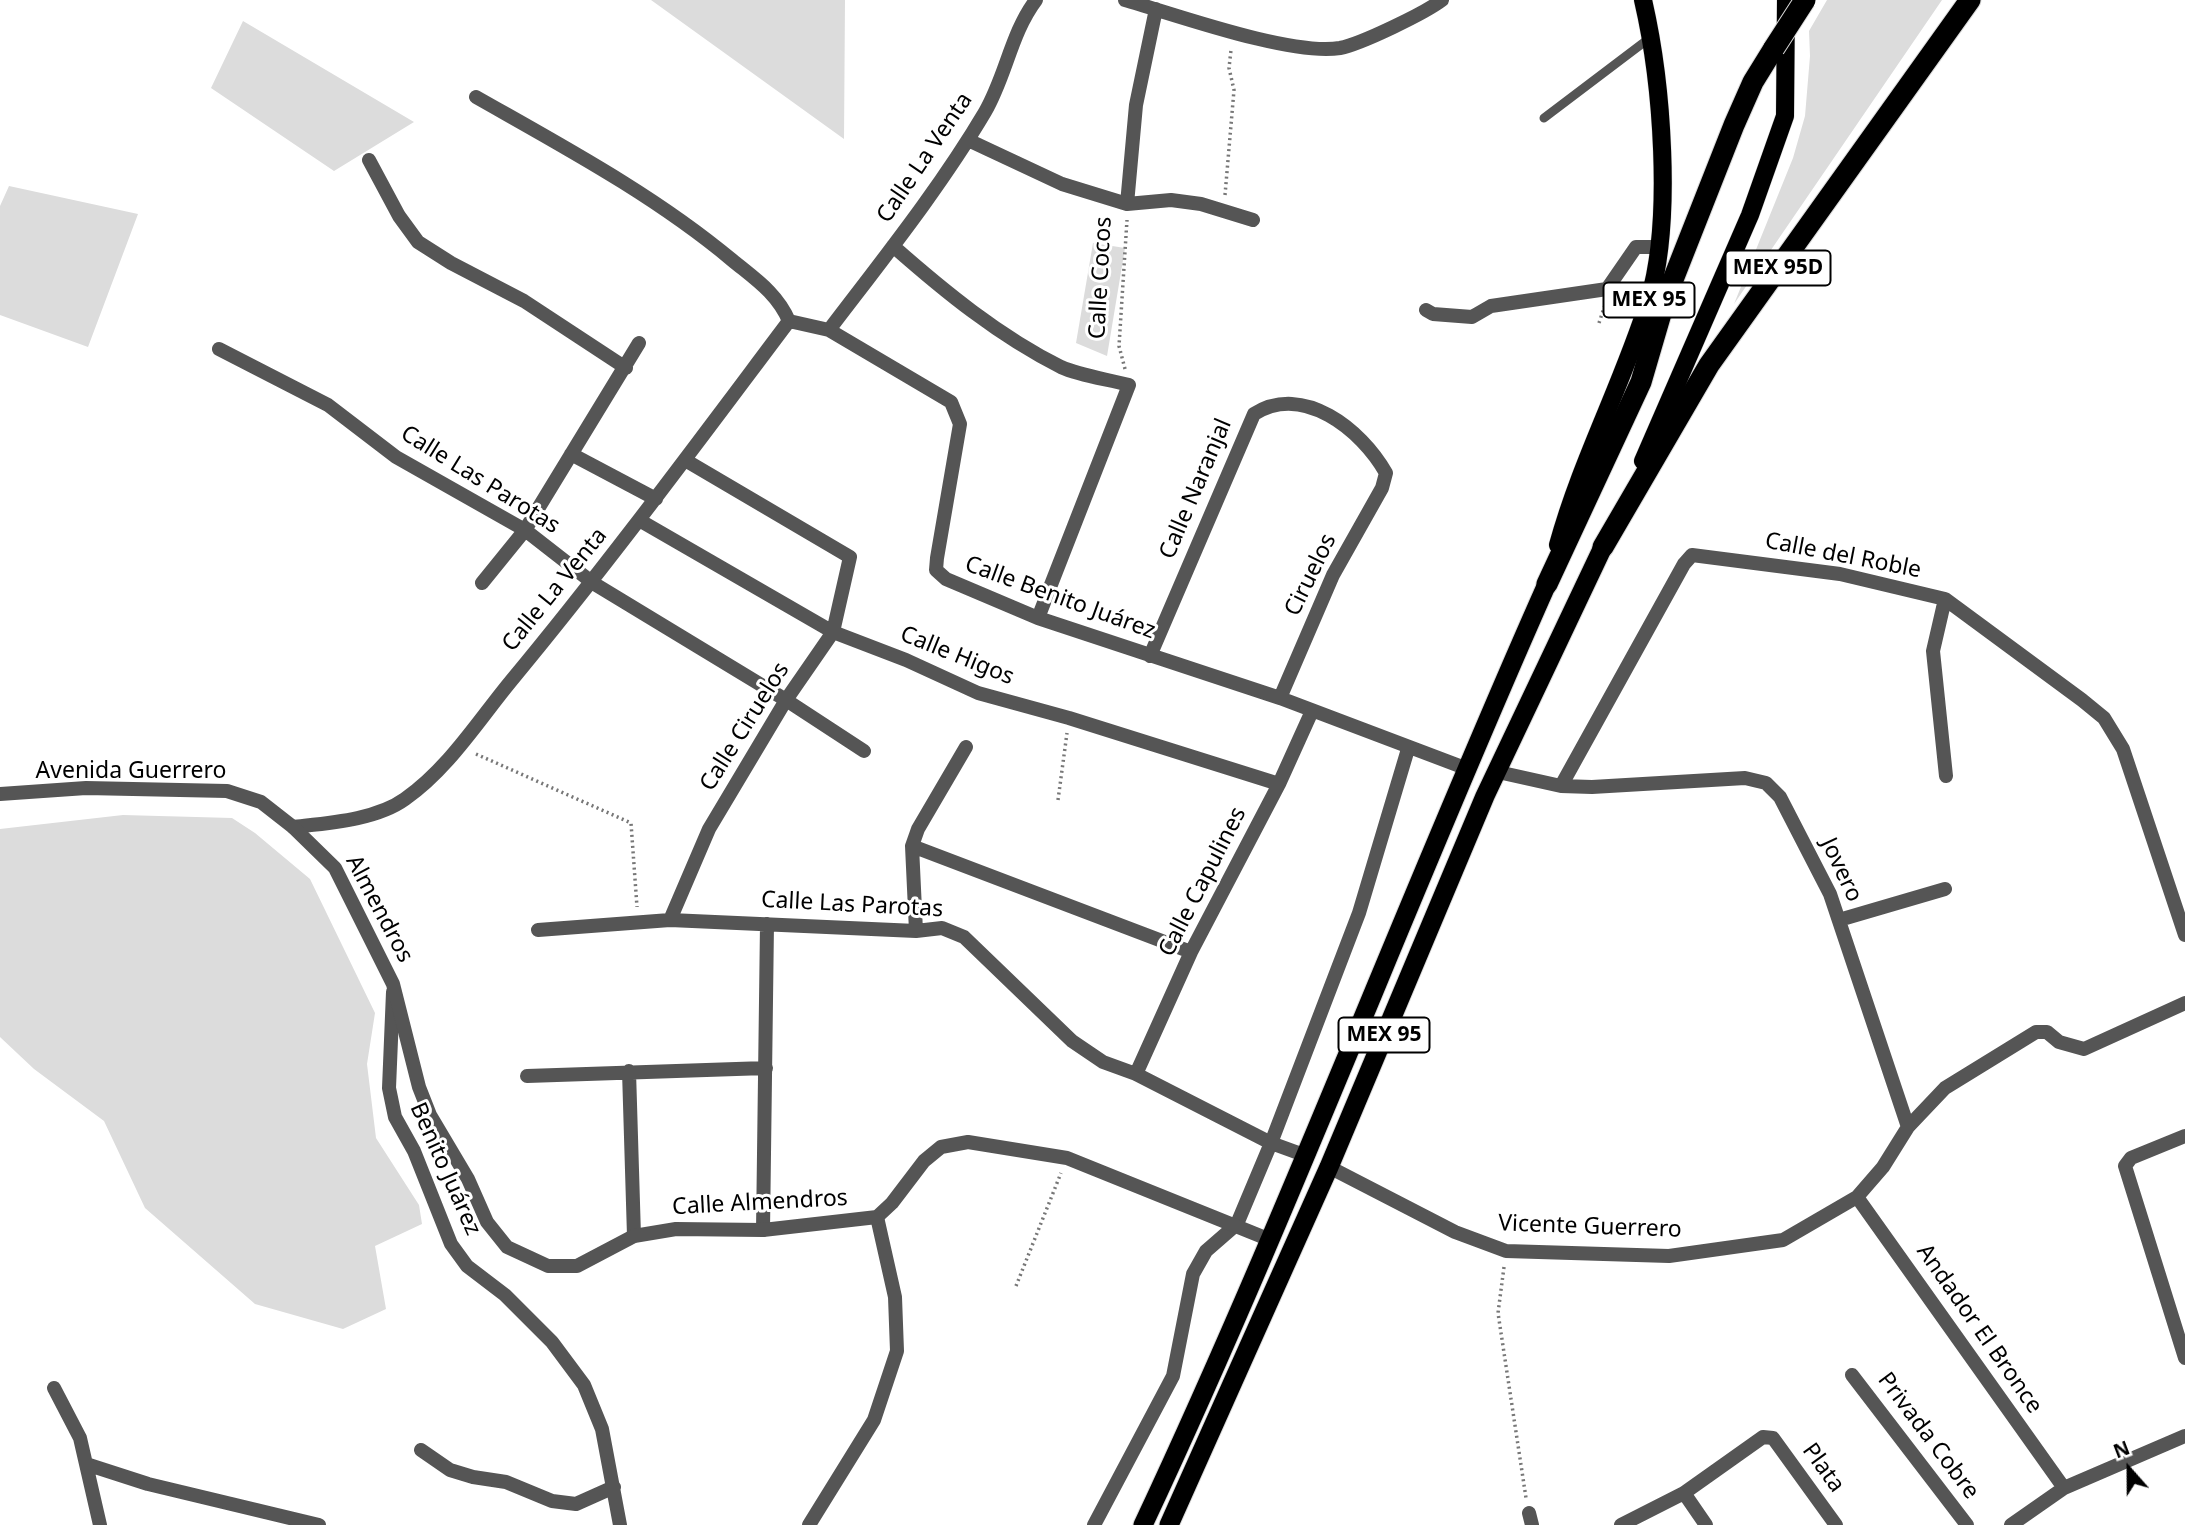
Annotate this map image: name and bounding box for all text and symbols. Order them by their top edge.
street label: Calle La Venta [871,88,979,228]
street label: Calle Cocos [1084,216,1118,340]
road number: MEX 95D [1726,250,1830,286]
road number: MEX 95 [1604,282,1694,318]
street label: Calle Naranjal [1154,415,1238,563]
street label: Calle Las Parotas [395,420,565,540]
street label: Calle La Venta [497,523,613,657]
street label: Calle del Roble [1763,527,1923,585]
street label: Ciruelos [1279,529,1343,621]
street label: Calle Benito Juárez [961,551,1159,645]
street label: Calle Higos [896,621,1018,691]
street label: Calle Ciruelos [695,658,795,796]
street label: Avenida Guerrero [36,757,226,785]
street label: Calle Capulines [1153,803,1253,961]
street label: Jovero [1814,834,1868,906]
street label: Almendros [339,851,419,967]
street label: Calle Las Parotas [760,886,944,924]
road number: MEX 95 [1338,1018,1430,1052]
street label: Benito Juárez [403,1098,487,1240]
street label: Calle Almendros [672,1185,848,1221]
street label: Vicente Guerrero [1498,1210,1682,1244]
street label: Andador El Bronce [1910,1239,2048,1419]
street label: Privada Cobre [1871,1367,1985,1505]
north arrow [2094,1434,2164,1504]
text: N [2110,1434,2133,1464]
street label: Plata [1796,1438,1850,1498]

